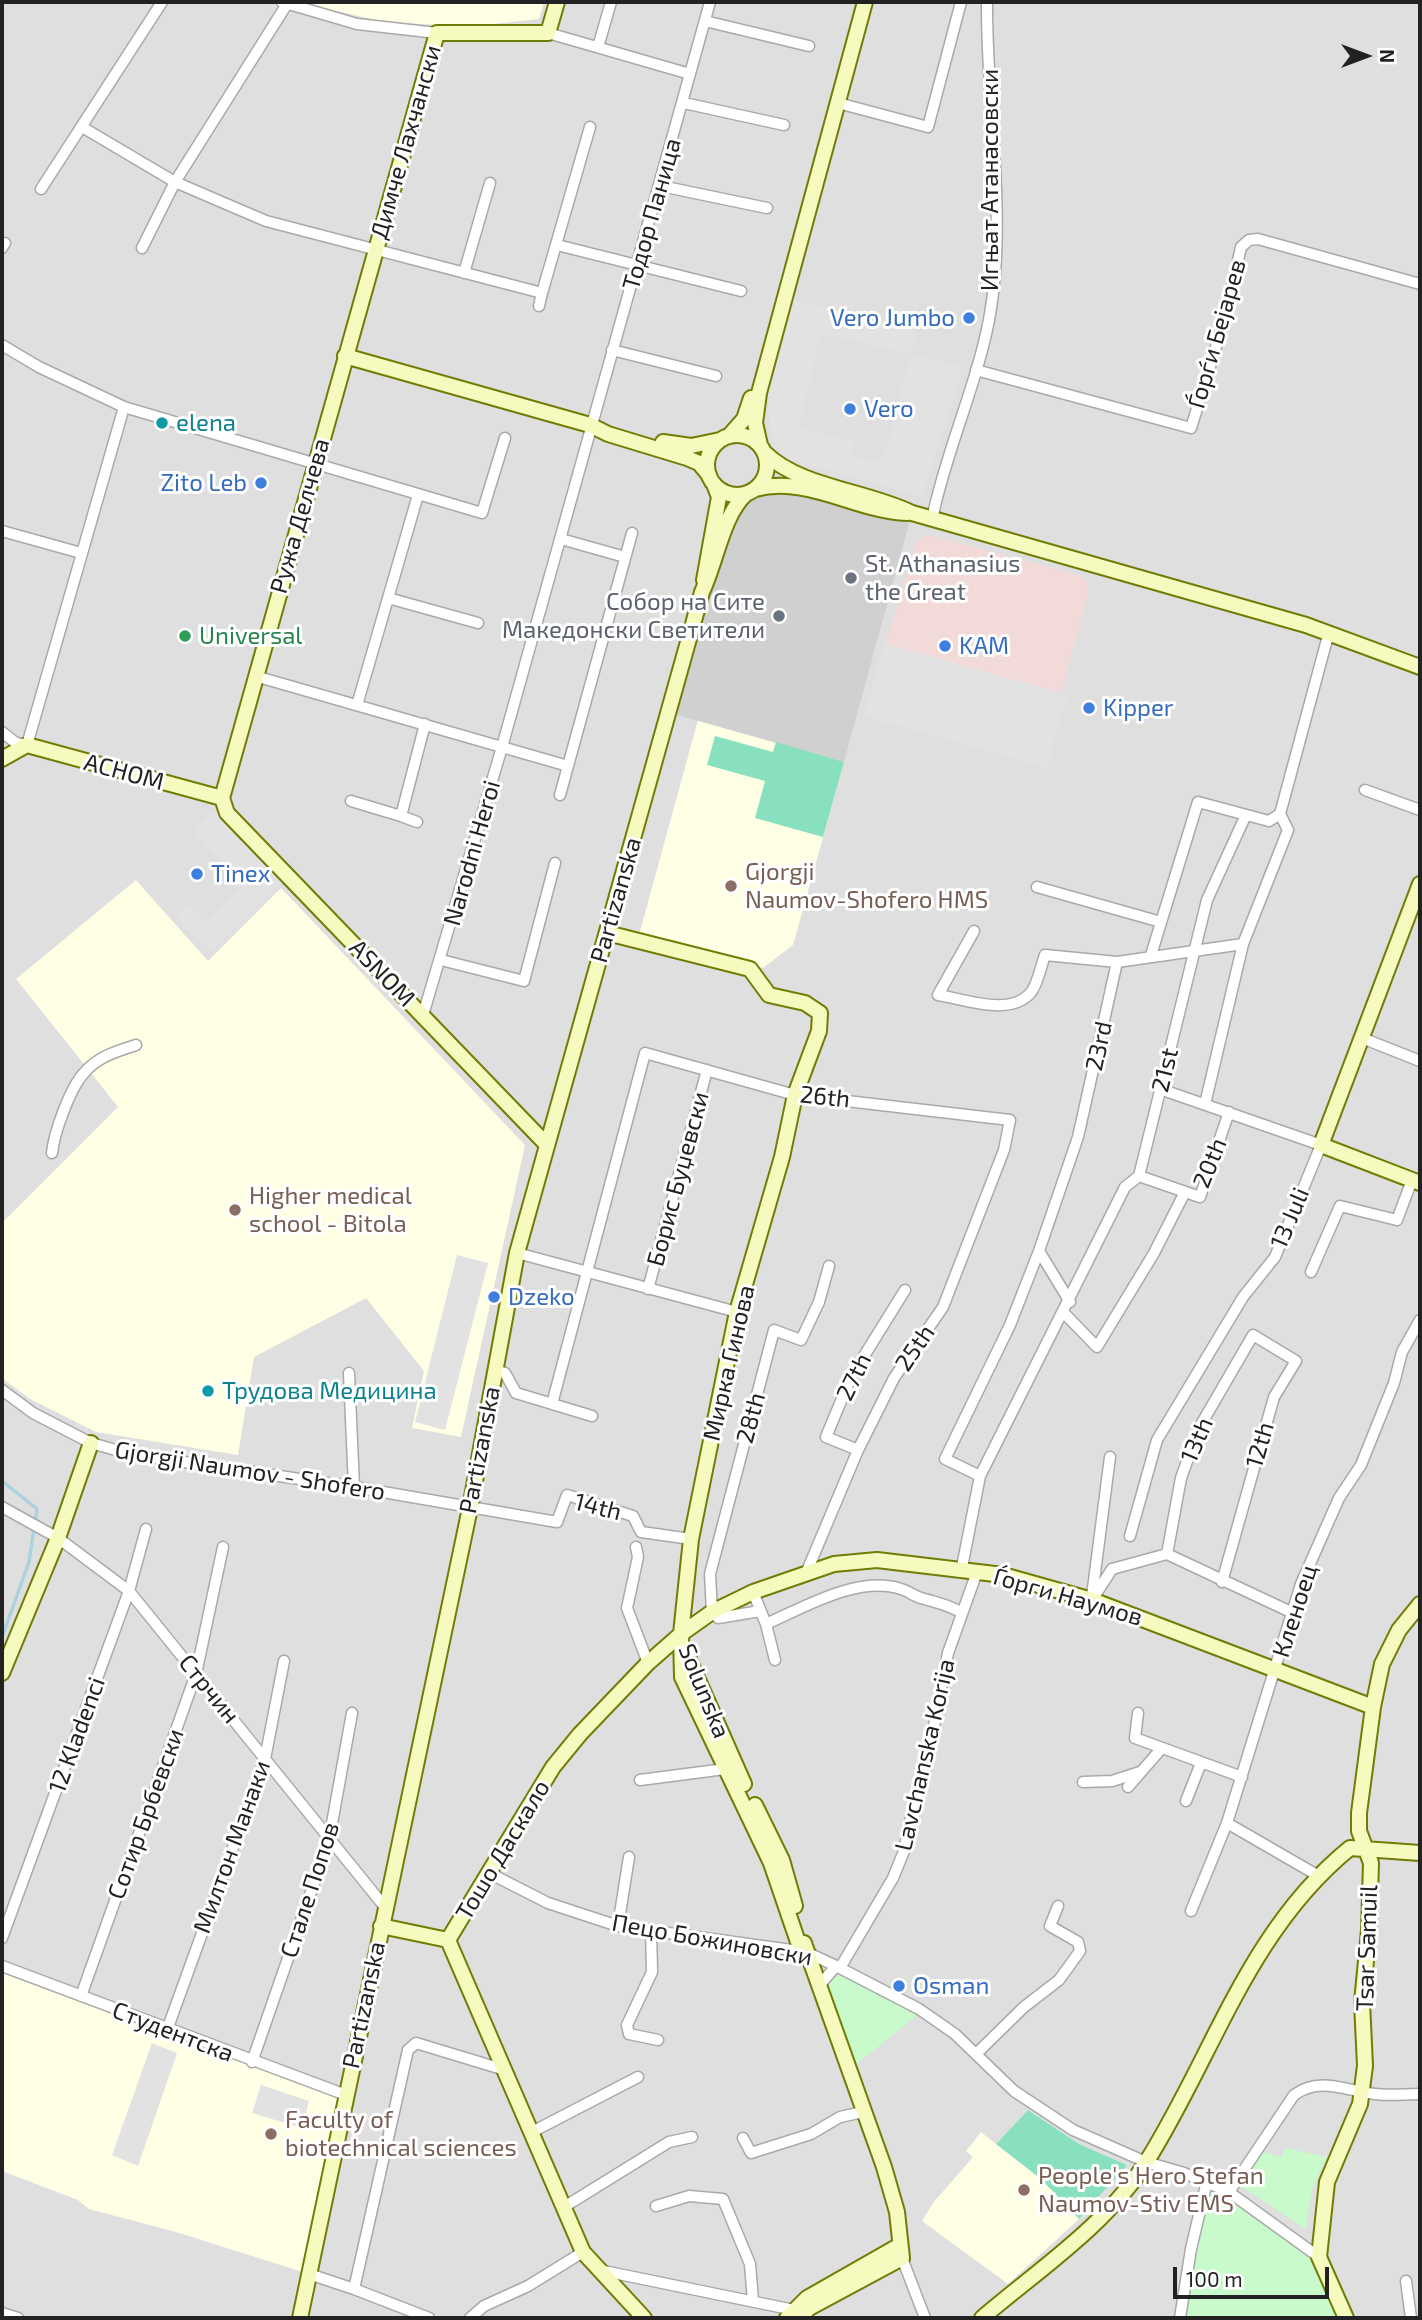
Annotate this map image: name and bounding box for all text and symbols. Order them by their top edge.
north arrow [1331,21,1401,91]
street label: Димче Лахчански [365,42,447,242]
text: N [1376,49,1399,63]
street label: Игњат Атанасовски [976,69,1004,291]
street label: Тодор Паница [617,135,687,293]
street label: Ѓорѓи Бејарев [1182,256,1252,412]
place label: Vero Jumbo [830,304,955,332]
marker: Vero Jumbo [961,310,977,326]
place label: Vero [864,395,914,423]
marker: Vero [842,401,858,417]
place label: elena [176,409,236,437]
marker: elena [154,415,170,431]
street label: Ружа Делчева [264,435,336,597]
place label: Zito Leb [160,469,247,497]
marker: Zito Leb [253,475,269,491]
place label: St. Athanasius the Great [865,550,1020,606]
marker: St. Athanasius the Great [843,570,859,586]
place label: Собор на Сите Македонски Светители [502,588,765,644]
marker: Собор на Сите Македонски Светители [771,608,787,624]
place label: Universal [199,622,302,650]
marker: Universal [177,628,193,644]
place label: KAM [959,632,1009,660]
marker: KAM [937,638,953,654]
place label: Kipper [1103,694,1173,722]
marker: Kipper [1081,700,1097,716]
street label: АСНОМ [81,748,167,796]
street label: Narodni Heroi [438,777,506,929]
street label: Partizanska [584,834,648,966]
place label: Gjorgji Naumov-Shofero HMS [745,858,988,914]
place label: Tinex [211,860,270,888]
marker: Tinex [189,866,205,882]
marker: Gjorgji Naumov-Shofero HMS [723,878,739,894]
street label: ASNOM [343,933,421,1013]
street label: 23rd [1080,1019,1118,1073]
street label: 21st [1146,1045,1184,1095]
street label: 26th [798,1080,852,1114]
street label: Борис Буџевски [641,1089,715,1269]
street label: 20th [1187,1134,1233,1192]
place label: Higher medical school - Bitola [249,1182,412,1238]
street label: 13 Juli [1264,1183,1316,1253]
marker: Higher medical school - Bitola [227,1202,243,1218]
street label: Мирка Гинова [697,1282,761,1444]
place label: Dzeko [508,1283,575,1311]
marker: Dzeko [486,1289,502,1305]
street label: 25th [889,1319,941,1377]
street label: 27th [830,1349,878,1405]
place label: Трудова Медицина [222,1377,437,1405]
marker: Трудова Медицина [200,1383,216,1399]
street label: Partizanska [454,1384,506,1516]
street label: 28th [730,1390,772,1446]
street label: 13th [1175,1413,1219,1467]
street label: 12th [1240,1419,1280,1471]
street label: Gjorgji Naumov - Shofero [113,1435,387,1507]
street label: 14th [572,1487,624,1527]
street label: Кленоец [1267,1561,1323,1661]
street label: Ѓорги Наумов [990,1562,1146,1632]
street label: Solunska [672,1640,736,1742]
street label: Стрчин [173,1649,245,1729]
street label: Lavchanska Korija [889,1656,961,1854]
street label: 12 Kladenci [43,1673,111,1797]
street label: Сотир Брбевски [102,1725,190,1903]
street label: Милтон Манаки [187,1757,277,1937]
street label: Тошо Даскало [450,1775,556,1925]
street label: Стале Попов [275,1818,345,1962]
street label: Tsar Samuil [1350,1884,1384,2012]
street label: Пецо Божиновски [610,1908,814,1972]
street label: Partizanska [337,1939,391,2071]
place label: Osman [913,1972,989,2000]
marker: Osman [891,1978,907,1994]
street label: Студентска [108,1996,238,2068]
place label: Faculty of biotechnical sciences [285,2106,517,2162]
marker: Faculty of biotechnical sciences [263,2126,279,2142]
place label: People's Hero Stefan Naumov-Stiv EMS [1038,2162,1264,2218]
marker: People's Hero Stefan Naumov-Stiv EMS [1016,2182,1032,2198]
scale bar [1177,2254,1333,2298]
text: 100 m [1186,2266,1243,2291]

